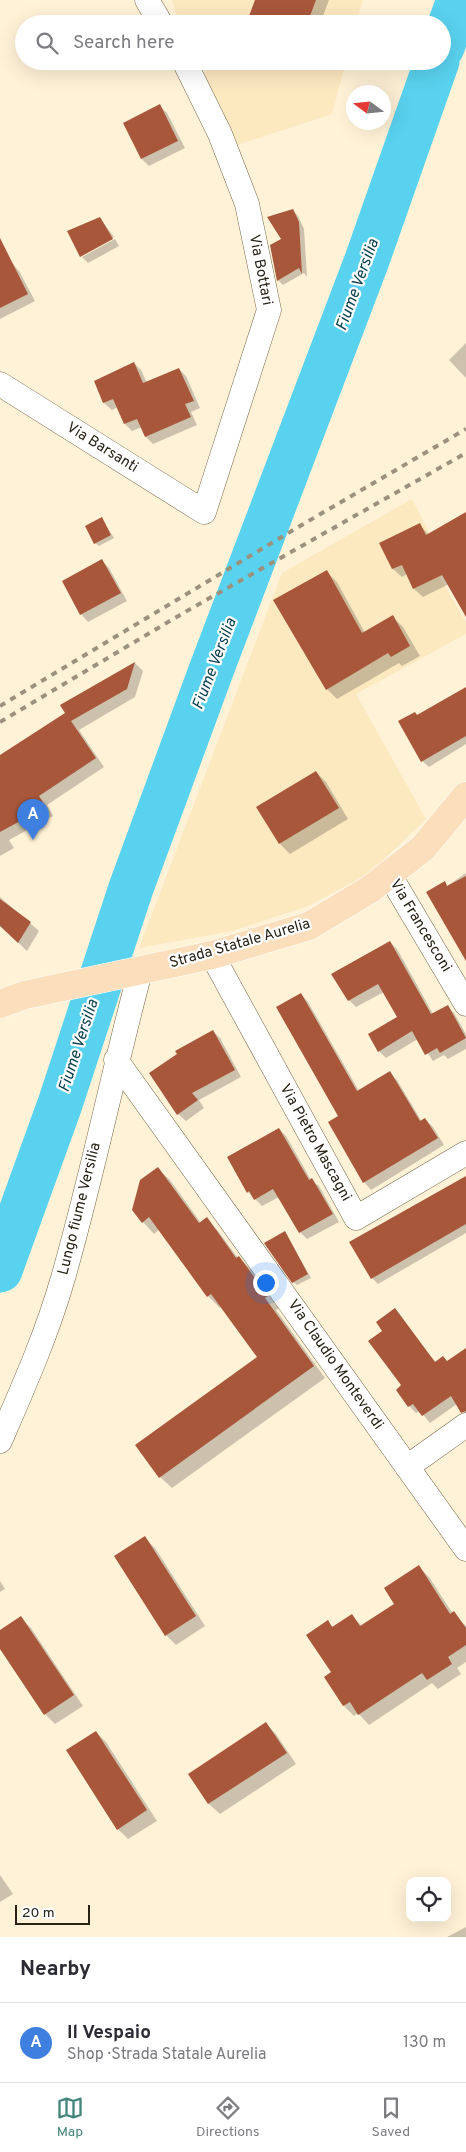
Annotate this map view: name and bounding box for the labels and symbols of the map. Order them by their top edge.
north arrow [346,85,391,130]
street label: Via Bottari [244,233,276,307]
water label: Fiume Versilia [332,236,384,334]
street label: Via Barsanti [63,418,141,478]
water label: Fiume Versilia [188,615,242,713]
pin: A [17,799,49,840]
street label: Via Francesconi [385,876,455,976]
street label: Strada Statale Aurelia [167,915,313,973]
water label: Fiume Versilia [55,996,104,1095]
street label: Via Pietro Mascagni [275,1081,355,1205]
street label: Lungo fiume Versilia [54,1141,106,1277]
your location [253,1270,279,1296]
street label: Via Claudio Monteverdi [283,1296,387,1434]
scale bar [15,1902,90,1925]

